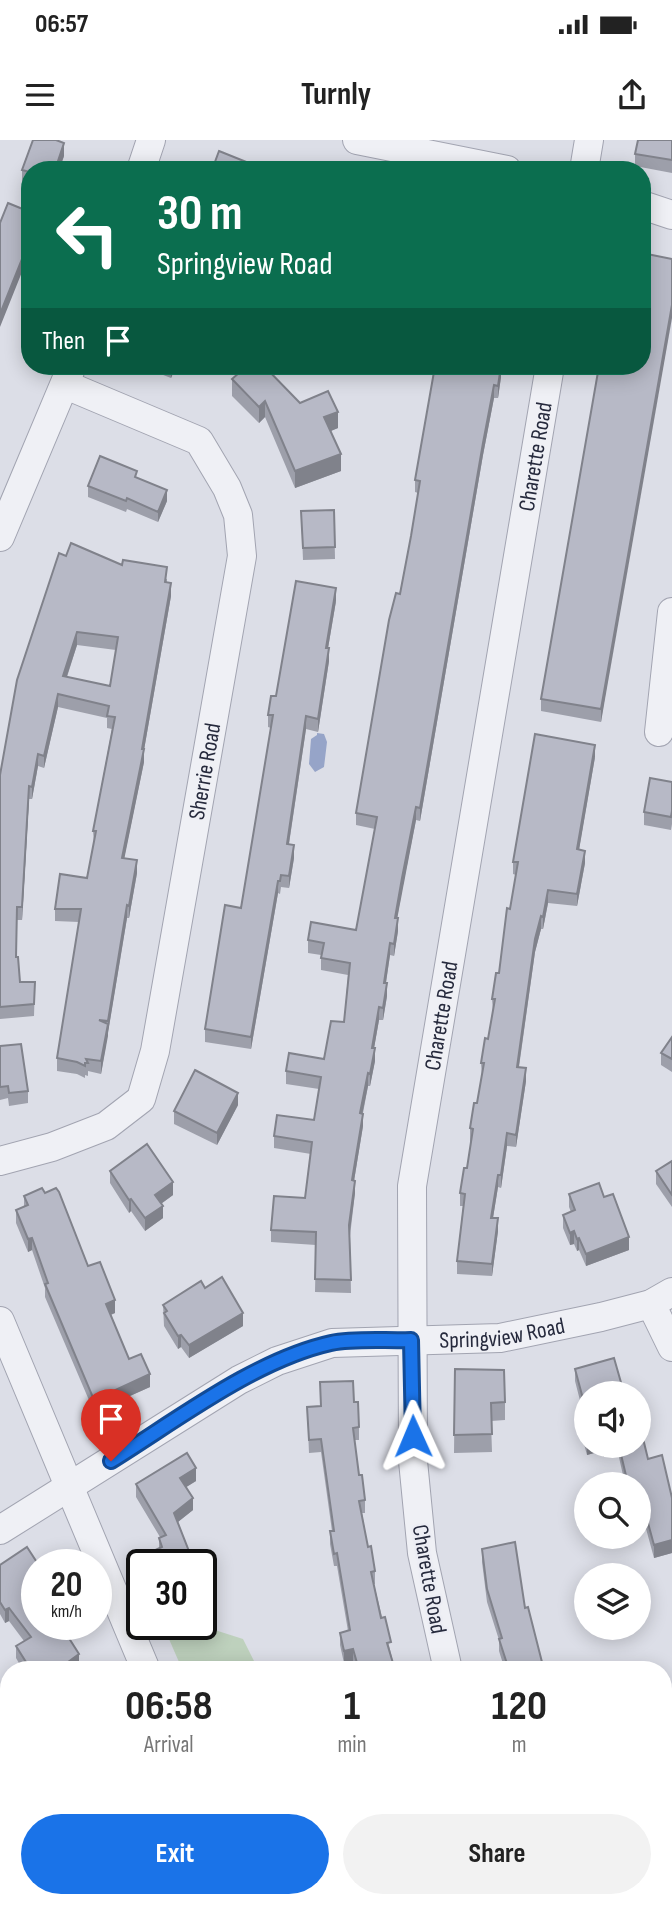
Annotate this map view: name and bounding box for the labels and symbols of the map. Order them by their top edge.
street label: Charette Road [513,400,559,513]
street label: Sherrie Road [183,721,227,822]
street label: Charette Road [419,959,465,1073]
street label: Springview Road [439,1312,567,1355]
pin [81,1389,141,1461]
position arrow [376,1399,450,1473]
street label: Charette Road [406,1522,452,1636]
speed limit sign: 30 [126,1549,217,1640]

